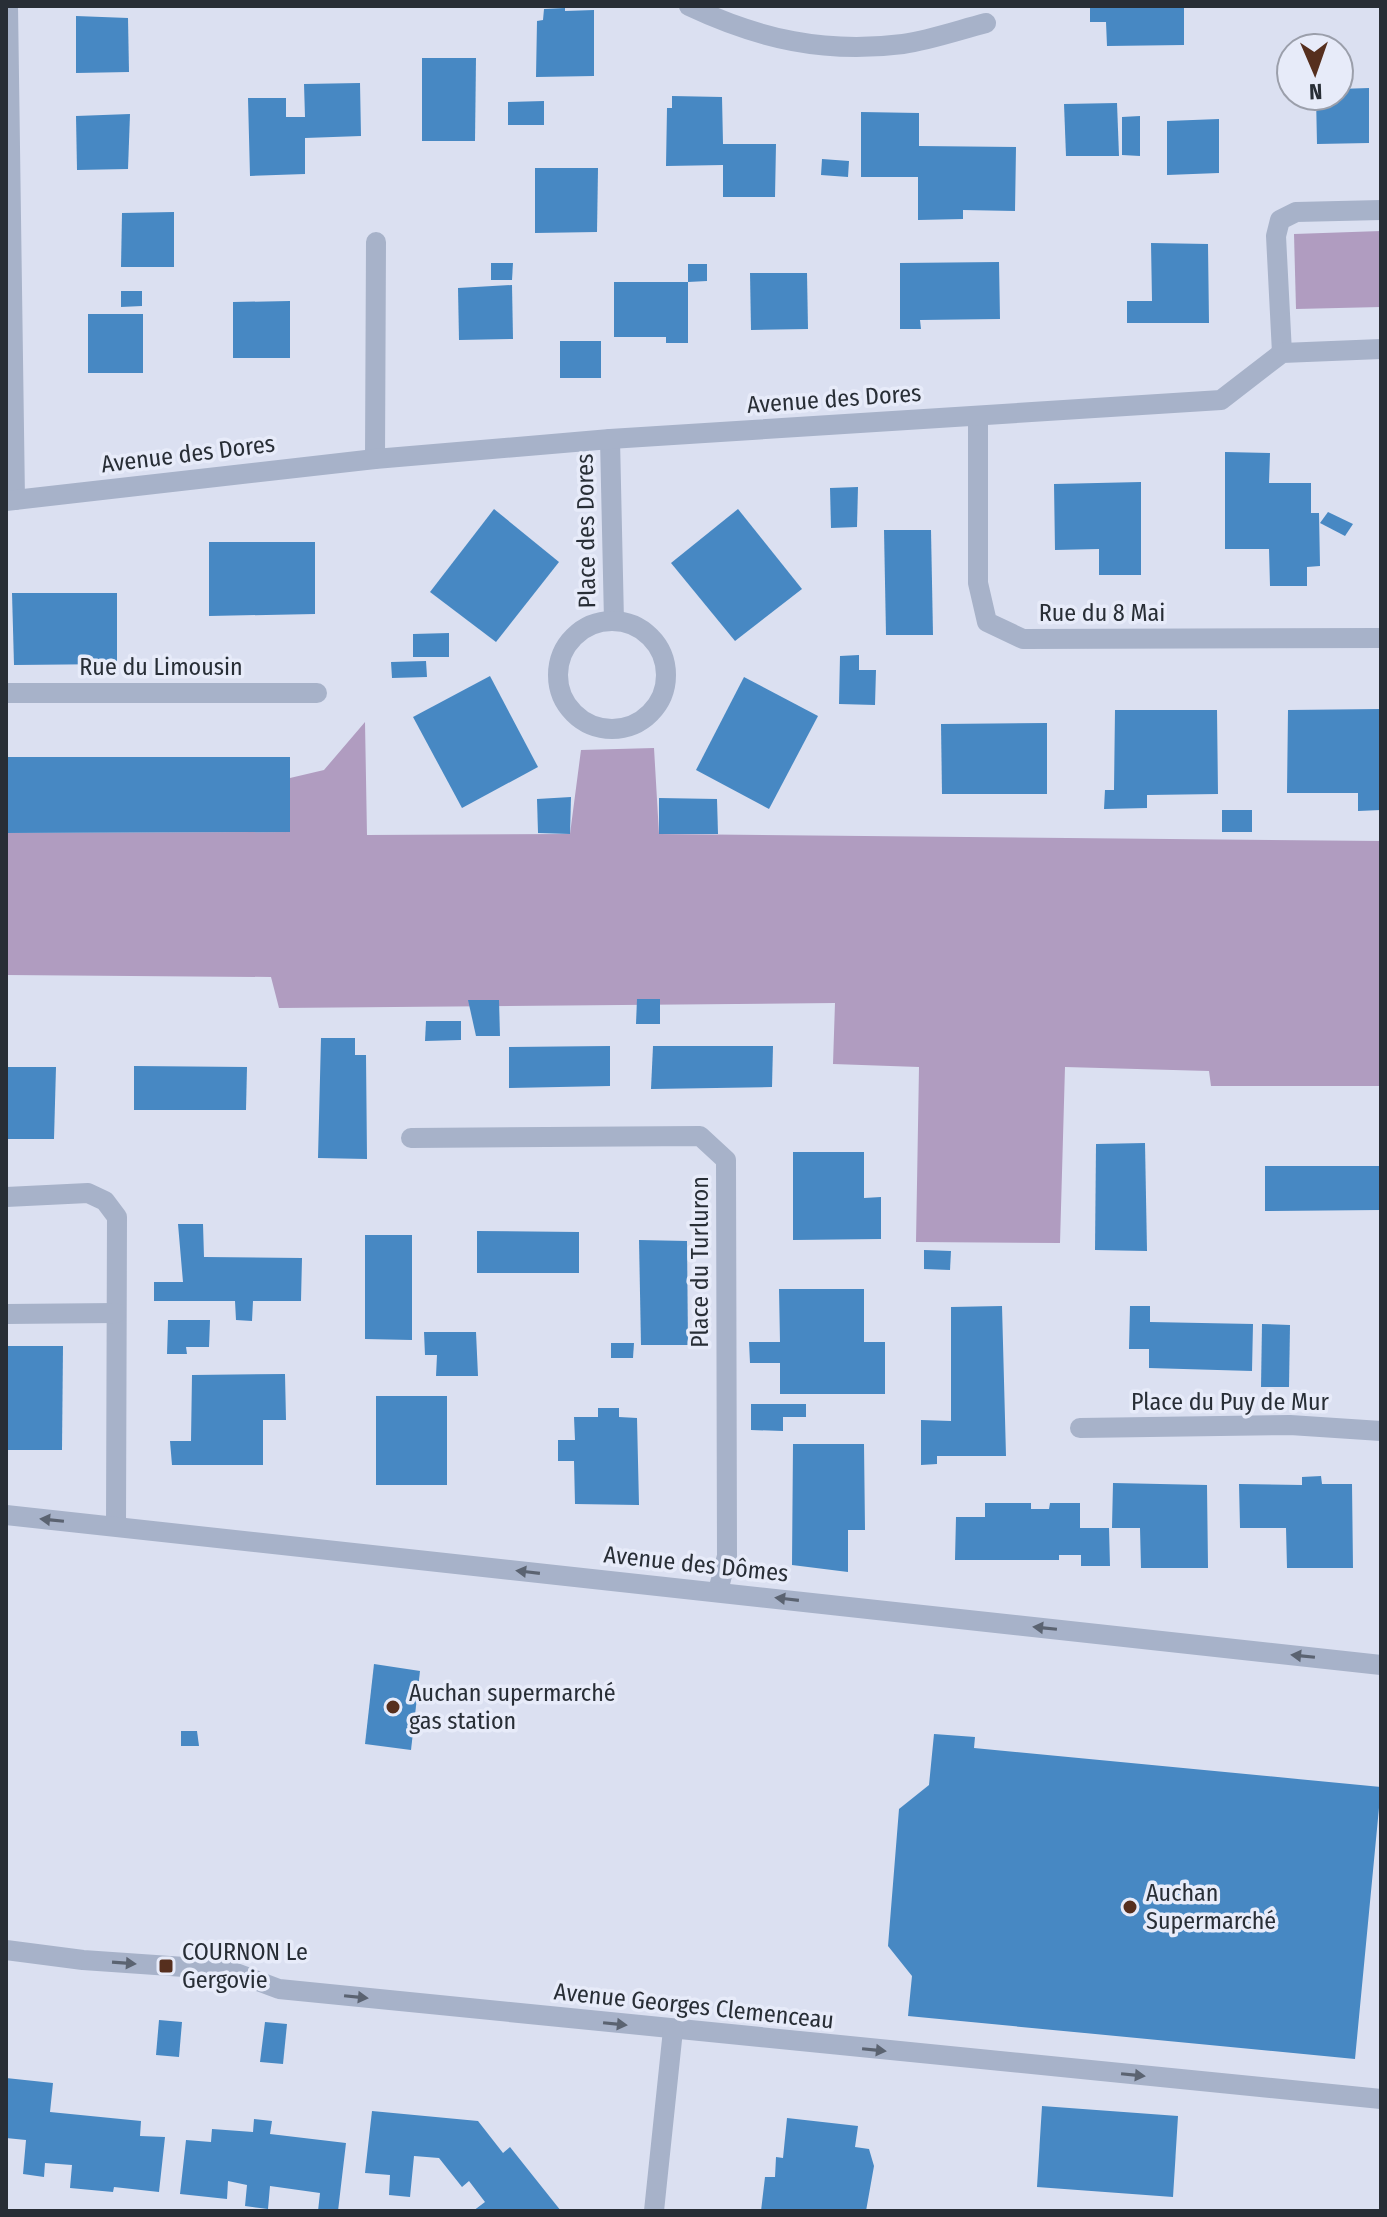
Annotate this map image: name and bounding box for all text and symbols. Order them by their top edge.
north arrow [1275,32,1355,112]
text: N [1309,78,1323,105]
street label: Avenue des Dores [746,379,922,419]
street label: Avenue des Dores [100,429,276,479]
street label: Place des Dores [571,453,601,609]
street label: Rue du 8 Mai [1039,599,1165,627]
street label: Rue du Limousin [79,653,243,681]
street label: Place du Turluron [686,1176,714,1348]
street label: Place du Puy de Mur [1131,1388,1330,1416]
one-way arrow [39,1514,64,1527]
street label: Avenue des Dômes [602,1540,790,1588]
one-way arrow [515,1565,540,1578]
one-way arrow [774,1593,799,1606]
one-way arrow [1032,1622,1057,1635]
one-way arrow [1291,1650,1316,1663]
place label: Auchan supermarché gas station [409,1679,616,1735]
marker: Auchan supermarché gas station [384,1698,402,1716]
place label: Auchan Supermarché [1146,1879,1276,1935]
marker: Auchan Supermarché [1121,1898,1139,1916]
place label: COURNON Le Gergovie [182,1938,308,1994]
one-way arrow [112,1957,137,1970]
marker: COURNON Le Gergovie [157,1957,175,1975]
street label: Avenue Georges Clemenceau [553,1977,835,2035]
one-way arrow [344,1991,369,2004]
one-way arrow [603,2018,628,2031]
one-way arrow [862,2044,887,2057]
one-way arrow [1120,2069,1145,2082]

